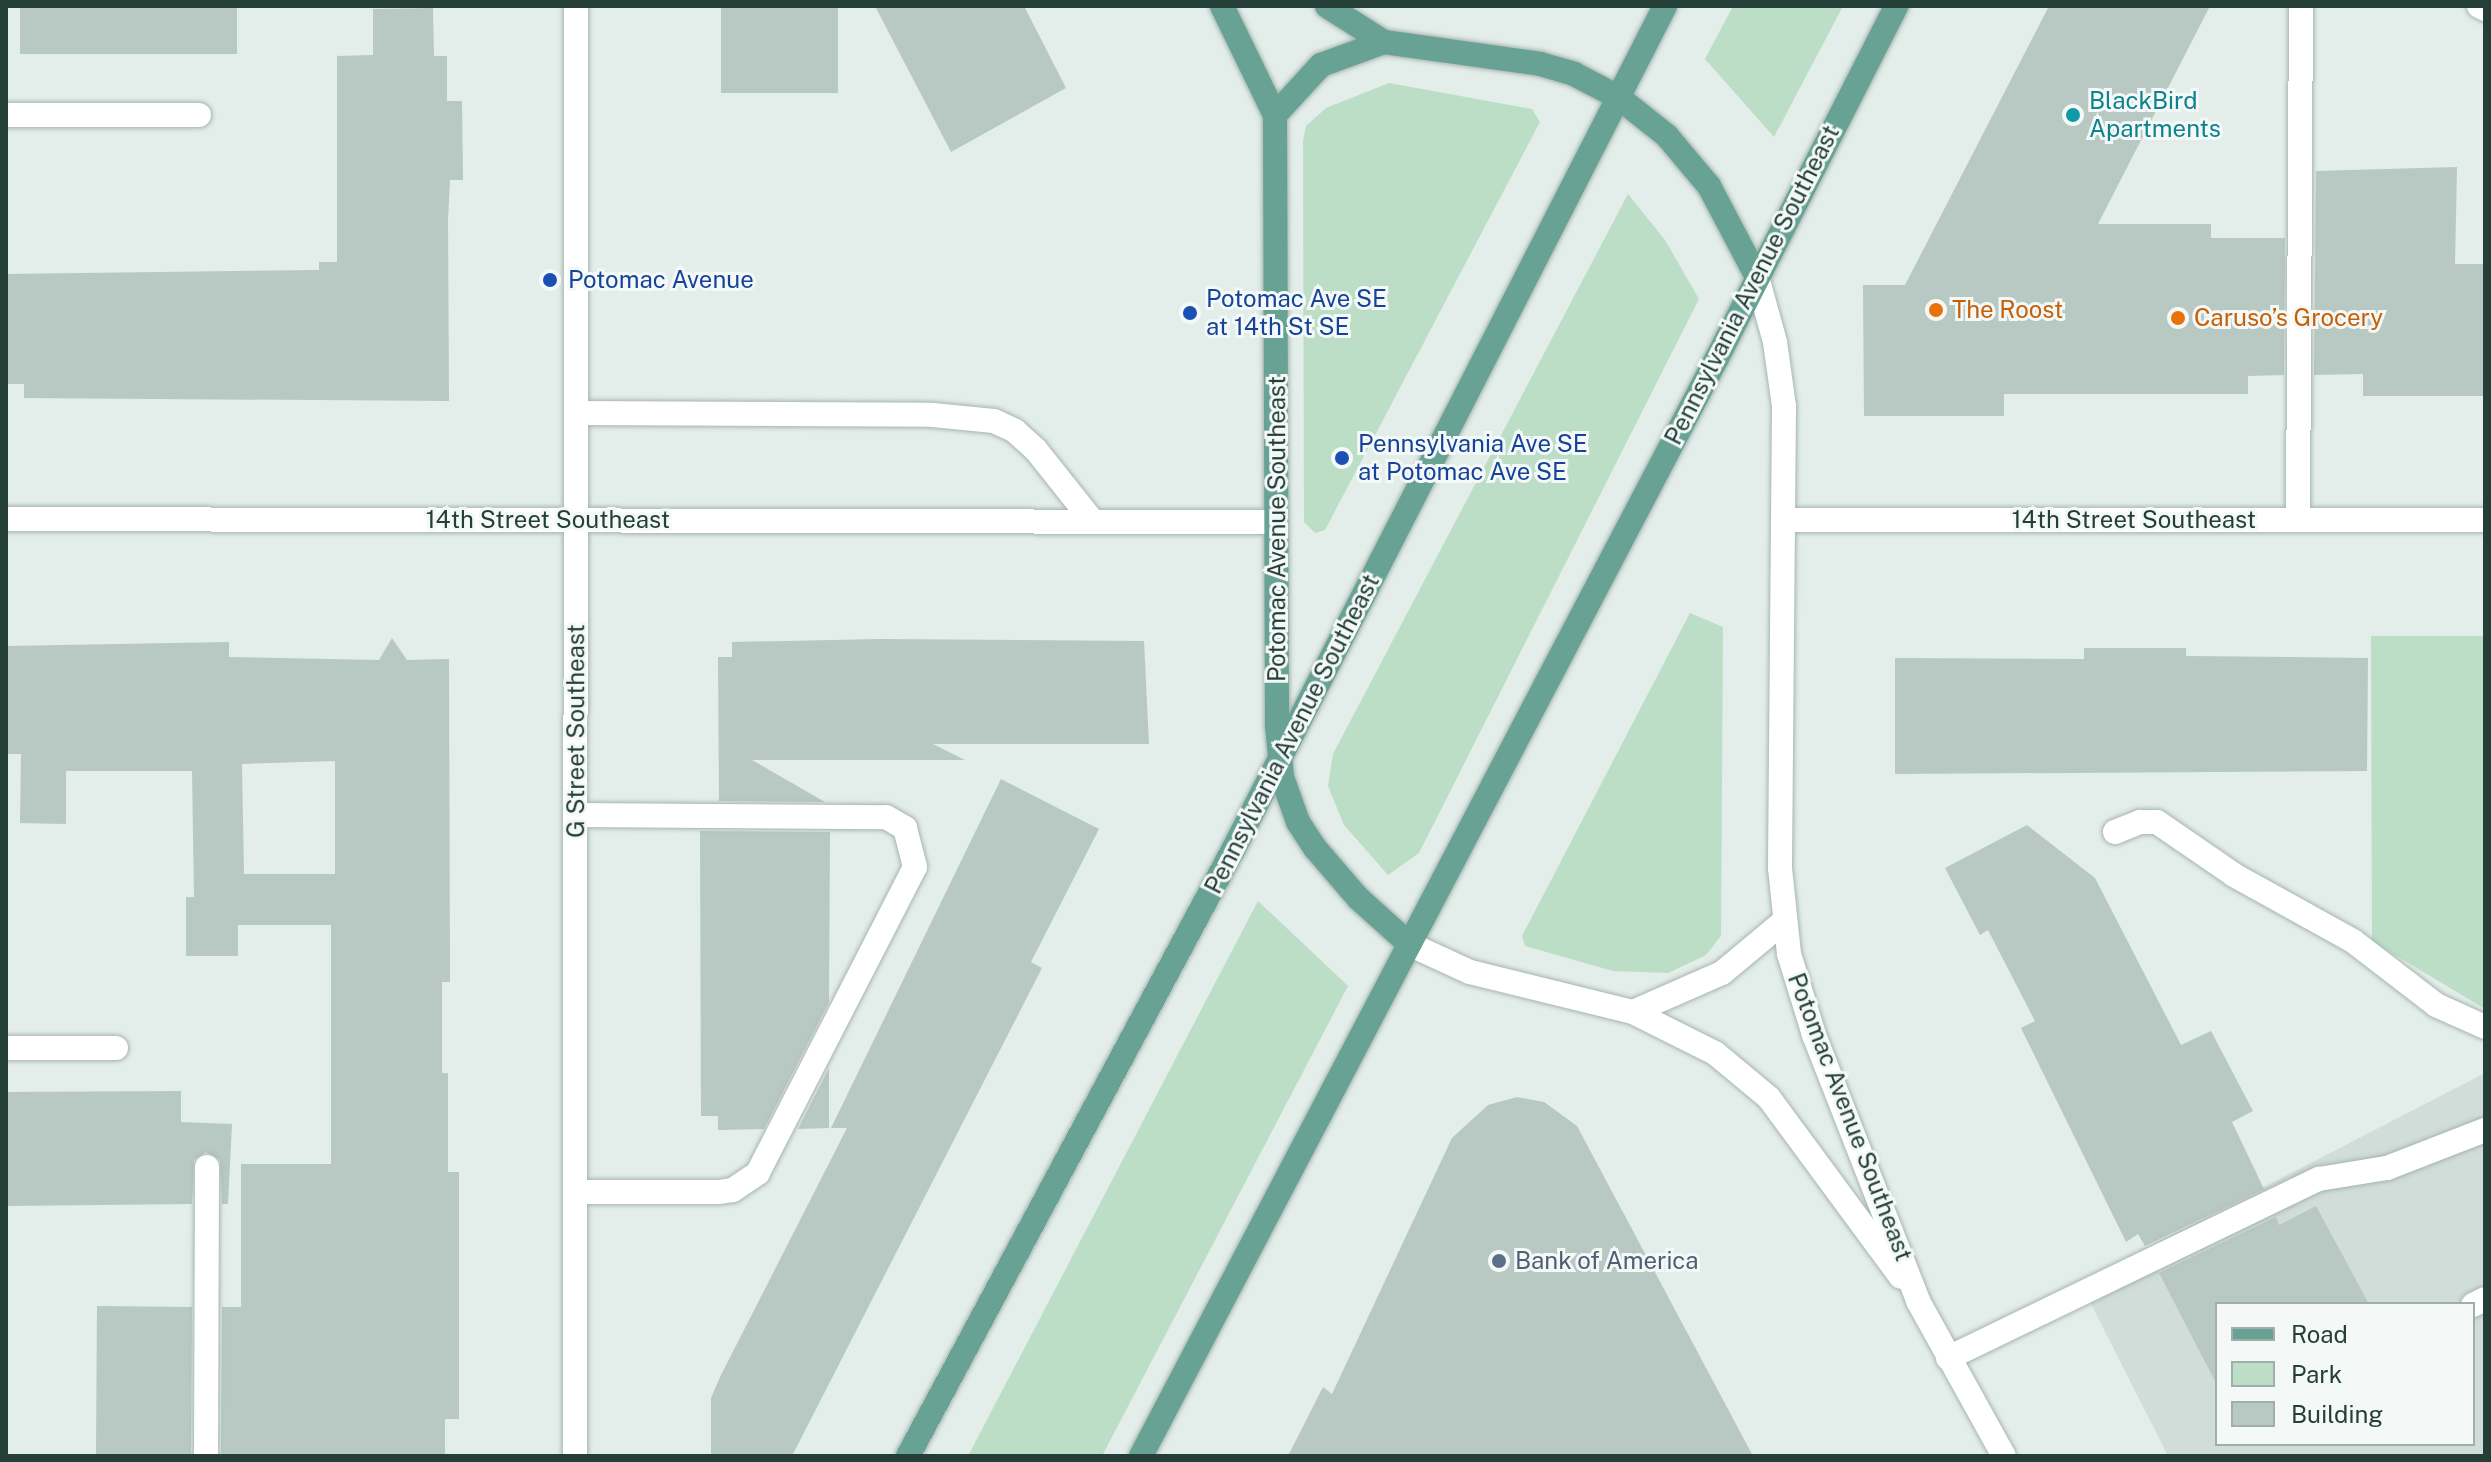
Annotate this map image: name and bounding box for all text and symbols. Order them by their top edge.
place label: BlackBird Apartments [2089,87,2221,143]
marker: BlackBird Apartments [2064,106,2082,124]
street label: Pennsylvania Avenue Southeast [1659,120,1845,450]
place label: Potomac Avenue [568,266,754,294]
marker: Potomac Avenue [539,269,561,291]
place label: Potomac Ave SE at 14th St SE [1206,285,1387,341]
place label: The Roost [1952,296,2064,324]
marker: The Roost [1927,301,1945,319]
marker: Potomac Ave SE at 14th St SE [1181,304,1199,322]
place label: Caruso’s Grocery [2194,304,2383,332]
marker: Caruso’s Grocery [2169,309,2187,327]
street label: Potomac Avenue Southeast [1263,376,1291,682]
place label: Pennsylvania Ave SE at Potomac Ave SE [1358,430,1588,486]
marker: Pennsylvania Ave SE at Potomac Ave SE [1333,449,1351,467]
street label: 14th Street Southeast [426,506,670,534]
street label: 14th Street Southeast [2012,506,2256,534]
street label: Pennsylvania Avenue Southeast [1199,569,1385,899]
street label: G Street Southeast [562,624,590,838]
street label: Potomac Avenue Southeast [1782,969,1918,1265]
place label: Bank of America [1515,1247,1699,1275]
marker: Bank of America [1490,1252,1508,1270]
legend [2215,1302,2475,1446]
text: Road [2291,1320,2348,1348]
text: Park [2291,1360,2342,1388]
text: Building [2291,1400,2383,1428]

